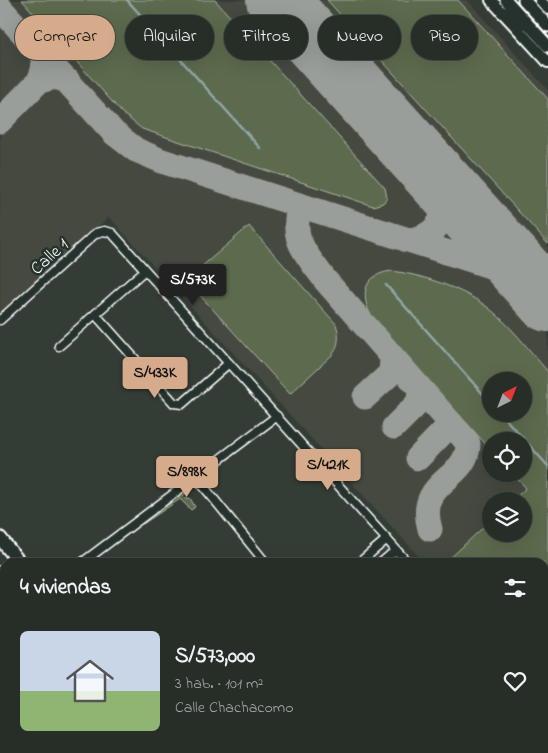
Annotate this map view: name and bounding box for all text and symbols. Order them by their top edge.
chip: Comprar [15,15,115,60]
chip: Alquilar [125,15,214,60]
chip: Filtros [224,15,308,60]
chip: Nuevo [318,15,401,60]
chip: Piso [411,15,478,60]
street label: Calle 1 [25,233,76,282]
pin: S/573K [152,264,234,306]
text: S/573K [170,268,216,292]
pin: S/433K [114,356,196,399]
text: S/433K [134,361,176,385]
north arrow [482,372,532,422]
map controls [482,372,532,542]
button: locate [482,432,532,482]
pin: S/421K [287,448,369,491]
text: S/421K [307,453,349,477]
pin: S/898K [146,456,228,498]
text: S/898K [167,460,207,484]
button: layers [482,492,532,542]
text: 4 viviendas [20,573,111,603]
icon: filters [501,574,529,602]
text: S/573,000 [175,642,255,672]
icon: home [60,651,120,711]
icon: heart [501,667,529,695]
text: 3 hab. · 101 m² [175,672,263,696]
text: Calle Chachacomo [175,696,294,720]

